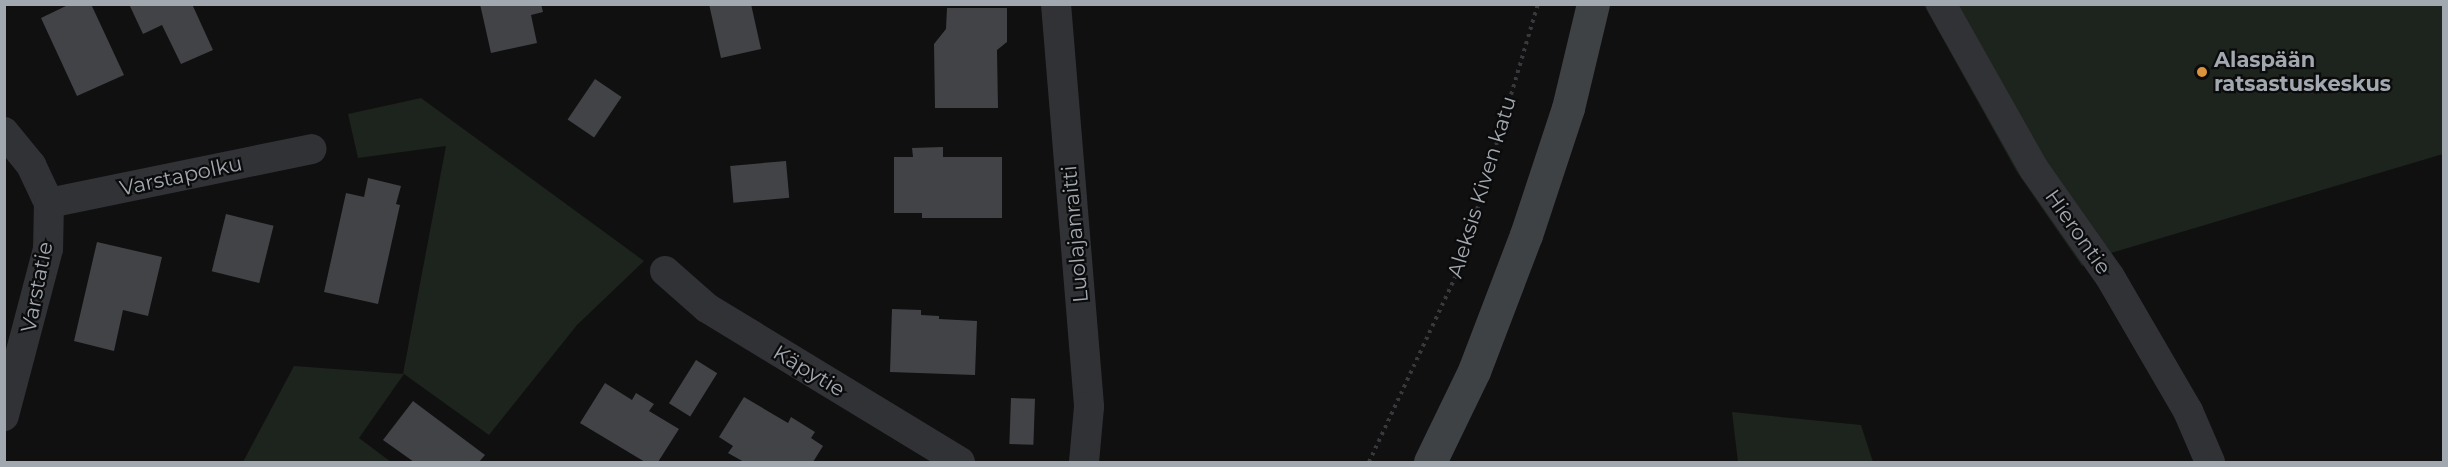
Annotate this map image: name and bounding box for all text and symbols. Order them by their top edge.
place label: Alaspään ratsastuskeskus [2214,47,2391,97]
marker: Alaspään ratsastuskeskus [2195,65,2209,79]
street label: Aleksis Kiven katu [1442,93,1522,281]
street label: Varstapolku [117,151,245,201]
street label: Luolajanraitti [1056,164,1094,304]
street label: Hierontie [2040,185,2116,279]
street label: Varstatie [16,240,58,334]
street label: Käpytie [769,340,849,402]

